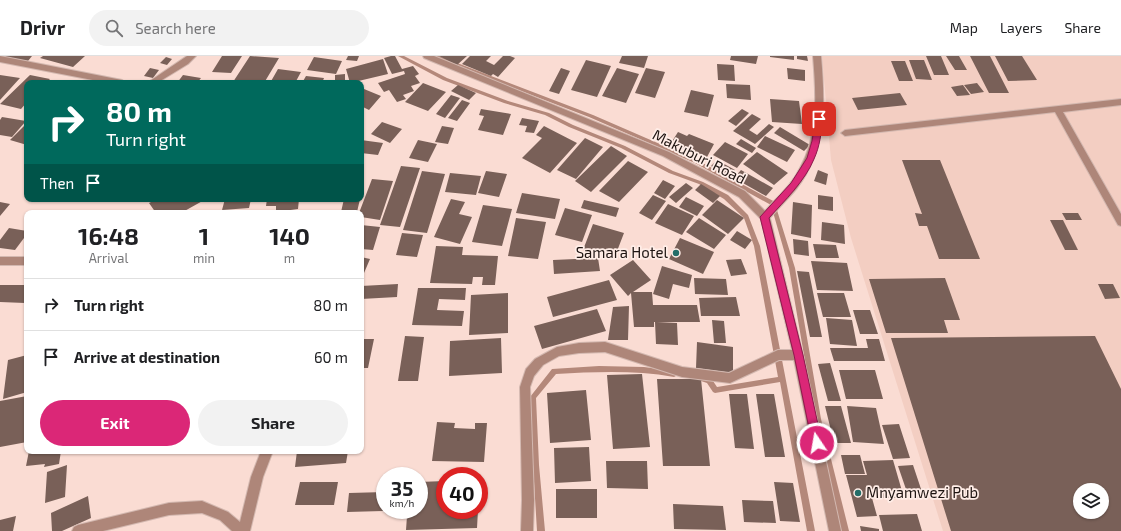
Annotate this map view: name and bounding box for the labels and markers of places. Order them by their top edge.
pin [802,102,836,136]
place label: Samara Hotel [576,243,669,261]
marker: Samara Hotel [671,248,681,258]
place label: Mnyamwezi Pub [866,483,978,501]
marker: Mnyamwezi Pub [853,488,863,498]

